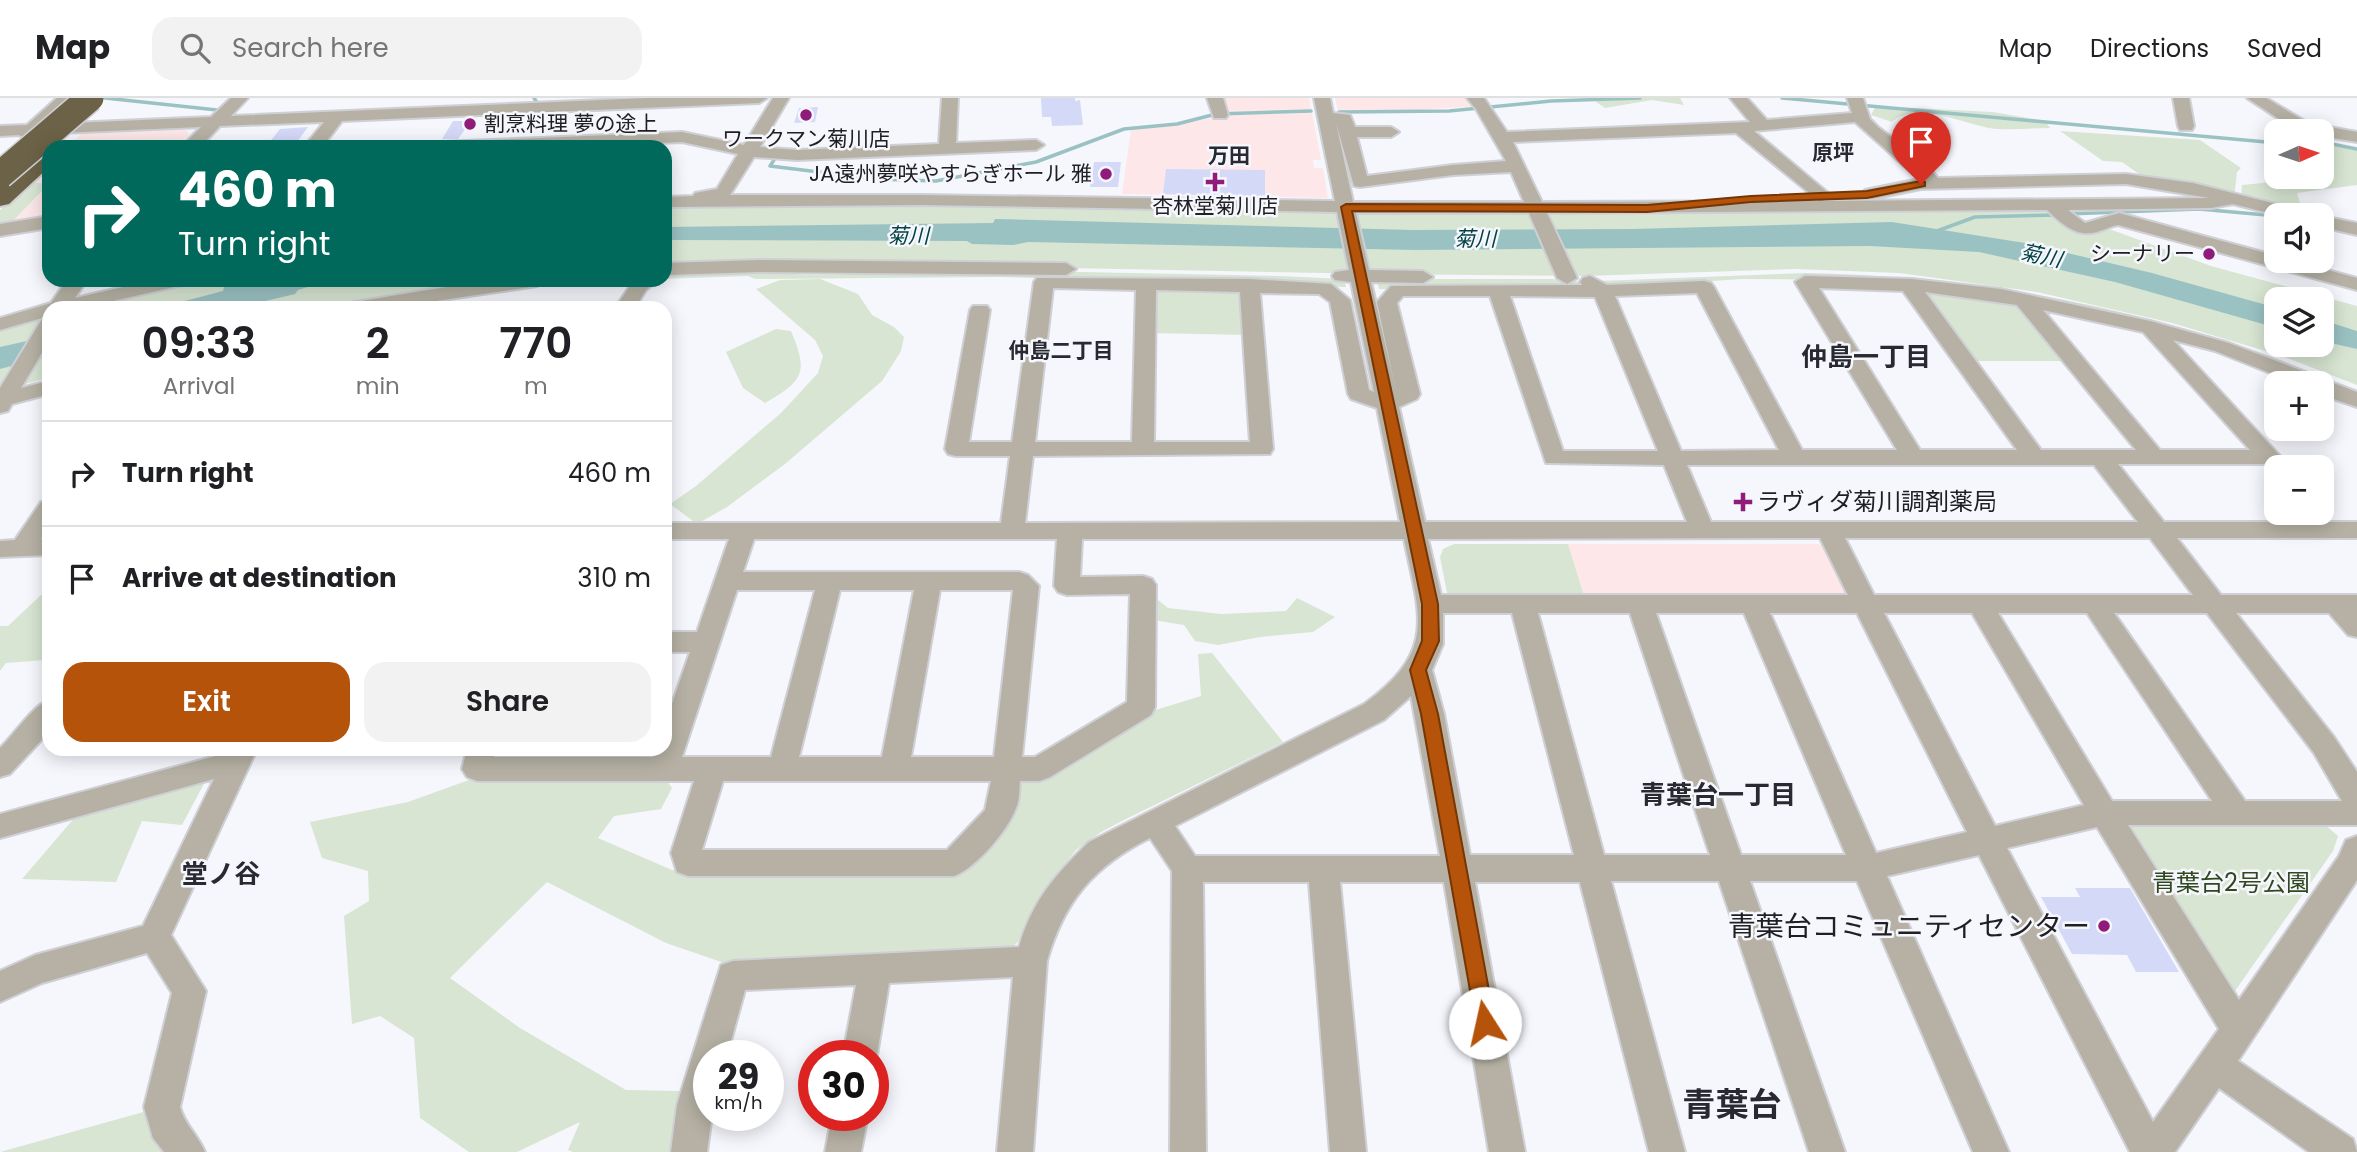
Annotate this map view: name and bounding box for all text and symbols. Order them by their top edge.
search box [152,17,642,80]
text: Map [35,24,110,71]
icon: search [176,29,214,67]
text: Search here [232,30,389,66]
text: Map [1999,32,2052,65]
text: Directions [2090,32,2209,65]
text: Saved [2247,32,2322,65]
marker: ワークマン菊川店 [798,107,814,123]
place label: 割烹料理 夢の途上 [484,109,658,138]
pin [1891,112,1951,184]
marker: 割烹料理 夢の途上 [462,116,478,132]
north arrow [2264,119,2334,189]
map controls [2264,119,2334,525]
icon: arrive [1902,123,1940,161]
place label: ワークマン菊川店 [722,124,890,153]
district label: 原坪 [1812,138,1854,167]
district label: 万田 [1208,141,1250,170]
text: 460 m [178,156,337,224]
place label: JA遠州夢咲やすらぎホール 雅 [809,159,1092,188]
marker: JA遠州夢咲やすらぎホール 雅 [1098,166,1114,182]
icon: right [63,168,154,259]
marker: 杏林堂菊川店 [1207,174,1223,190]
place label: 杏林堂菊川店 [1152,191,1278,220]
button: sound [2264,203,2334,273]
text: Turn right [178,221,330,266]
water label: 菊川 [887,221,931,250]
water label: 菊川 [1454,224,1498,253]
water label: 菊川 [2018,237,2067,274]
place label: シーナリー [2090,239,2195,268]
marker: シーナリー [2201,246,2217,262]
button: layers [2264,287,2334,357]
text: 09:33 [141,314,256,373]
text: 2 [366,314,390,373]
text: 770 [499,314,573,373]
district label: 仲島二丁目 [1009,336,1114,365]
district label: 仲島一丁目 [1801,339,1931,375]
text: Arrival [163,370,235,402]
text: min [356,370,400,402]
text: m [524,370,548,402]
button: + [2264,371,2334,441]
icon: right [63,455,101,493]
text: Turn right [122,455,254,491]
text: 460 m [568,455,651,491]
button: − [2264,455,2334,525]
place label: ラヴィダ菊川調剤薬局 [1757,485,1997,518]
marker: ラヴィダ菊川調剤薬局 [1735,494,1751,510]
icon: arrive [63,560,101,598]
text: Arrive at destination [122,560,397,596]
text: 310 m [577,560,651,596]
button: Exit [63,662,350,742]
button: Share [364,662,651,742]
district label: 青葉台一丁目 [1640,777,1796,813]
district label: 堂ノ谷 [182,856,260,892]
park label: 青葉台2号公園 [2152,866,2310,899]
place label: 青葉台コミュニティセンター [1728,907,2090,946]
marker: 青葉台コミュニティセンター [2096,918,2112,934]
position arrow [1448,986,1522,1060]
speed limit sign: 30 [798,1040,889,1131]
text: 29 [718,1052,759,1101]
district label: 青葉台 [1683,1081,1782,1128]
text: km/h [715,1090,762,1115]

